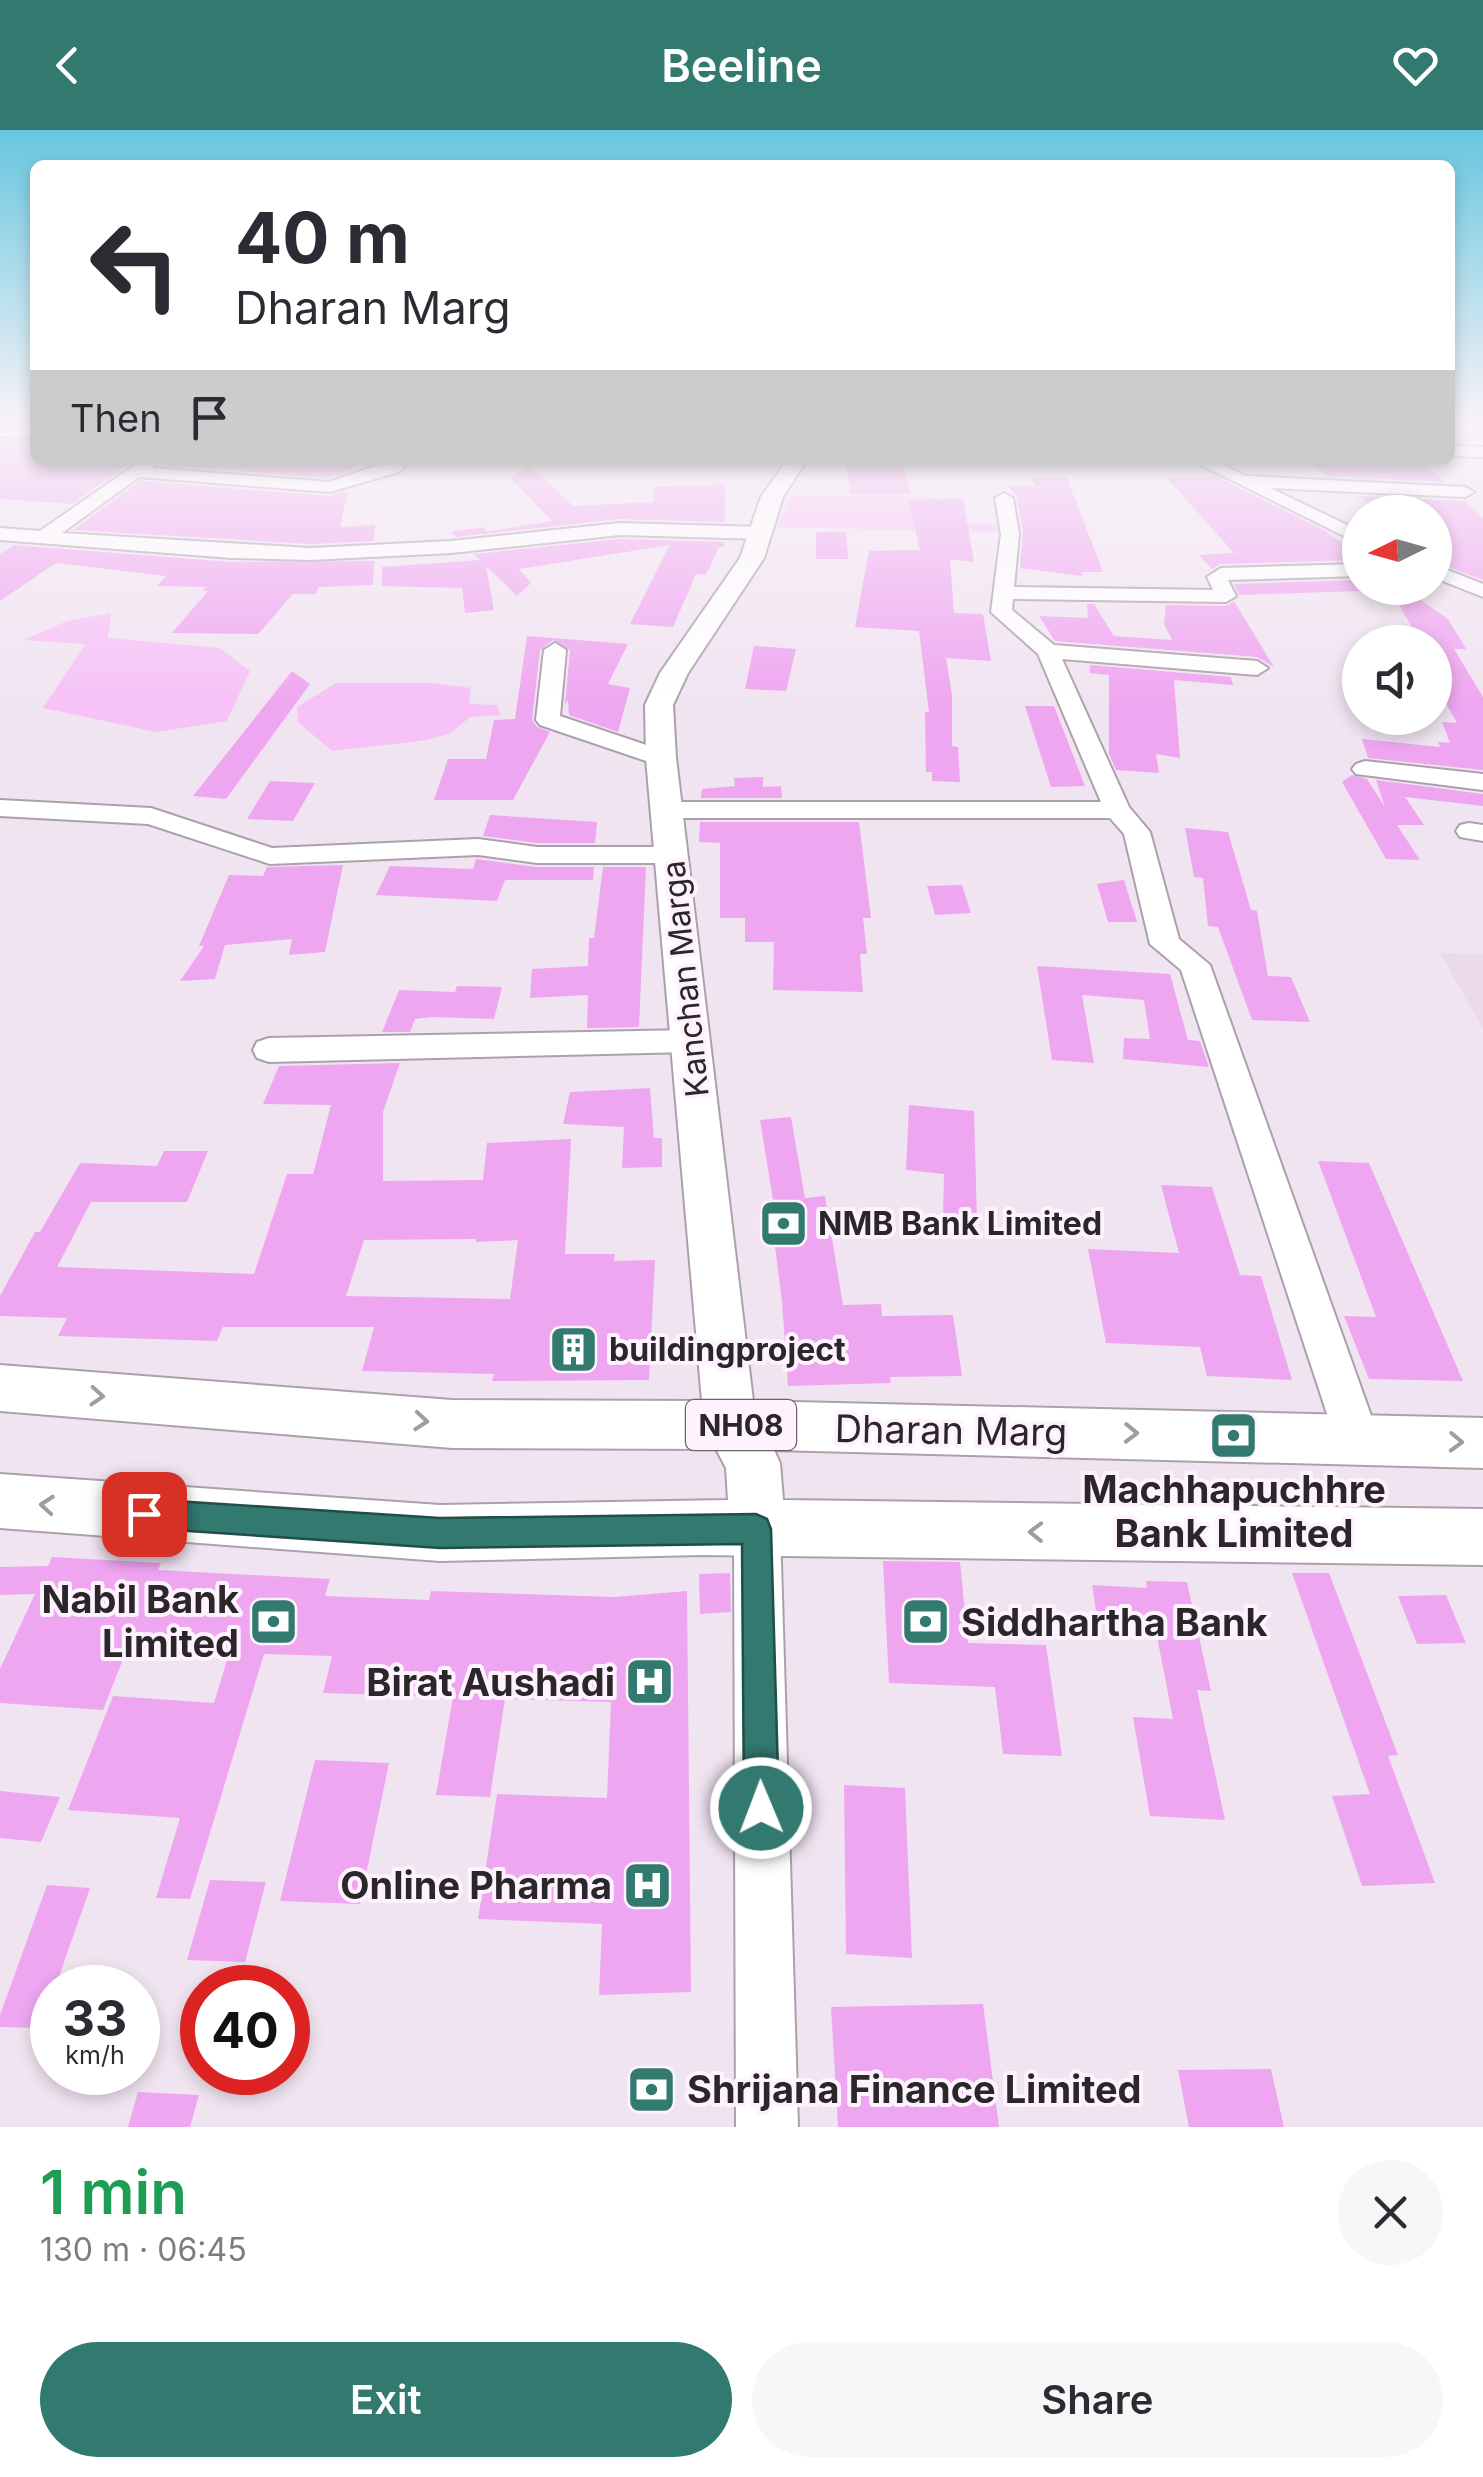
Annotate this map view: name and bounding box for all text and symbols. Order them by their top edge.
icon: back [40,38,95,93]
text: Beeline [661,38,822,93]
icon: heart [1388,38,1443,93]
text: 40 m [235,195,410,280]
icon: left [70,200,200,330]
text: Dharan Marg [235,280,511,335]
icon: arrive [182,390,237,445]
text: Then [70,395,162,441]
north arrow [1342,495,1452,605]
map controls [1342,495,1452,735]
button: sound [1342,625,1452,735]
street label: Kanchan Marga [653,859,717,1099]
bank icon: NMB Bank Limited [757,1197,809,1249]
place label: NMB Bank Limited [818,1204,1102,1243]
building icon: buildingproject [548,1323,600,1375]
place label: buildingproject [609,1330,846,1369]
one-way arrow [90,1384,106,1406]
road number: NH08 [686,1400,796,1450]
street label: Dharan Marg [834,1405,1068,1455]
bank icon: Machhapuchhre Bank Limited [1208,1409,1260,1461]
one-way arrow [414,1410,430,1431]
one-way arrow [1124,1423,1140,1444]
one-way arrow [1448,1431,1464,1452]
place label: Machhapuchhre Bank Limited [1082,1466,1386,1556]
pin [102,1472,187,1557]
icon: arrive [117,1487,172,1542]
one-way arrow [38,1494,54,1516]
one-way arrow [1027,1521,1042,1543]
place label: Nabil Bank Limited [42,1576,239,1666]
bank icon: Nabil Bank Limited [248,1595,300,1647]
bank icon: Siddhartha Bank [900,1596,952,1648]
place label: Siddhartha Bank [961,1599,1268,1645]
hospital icon: Birat Aushadi [624,1656,676,1708]
place label: Birat Aushadi [366,1659,615,1705]
position arrow [709,1756,813,1860]
hospital icon: Online Pharma [621,1859,673,1911]
place label: Online Pharma [340,1862,612,1908]
speed limit sign: 40 [180,1965,310,2095]
text: 33 [63,1988,127,2048]
text: km/h [65,2040,125,2070]
bank icon: Shrijana Finance Limited [626,2063,678,2115]
place label: Shrijana Finance Limited [687,2066,1142,2112]
text: 1 min [40,2156,187,2228]
button: close [1338,2160,1443,2265]
text: 130 m · 06:45 [40,2230,247,2269]
button: Exit [40,2342,732,2457]
button: Share [752,2342,1443,2457]

